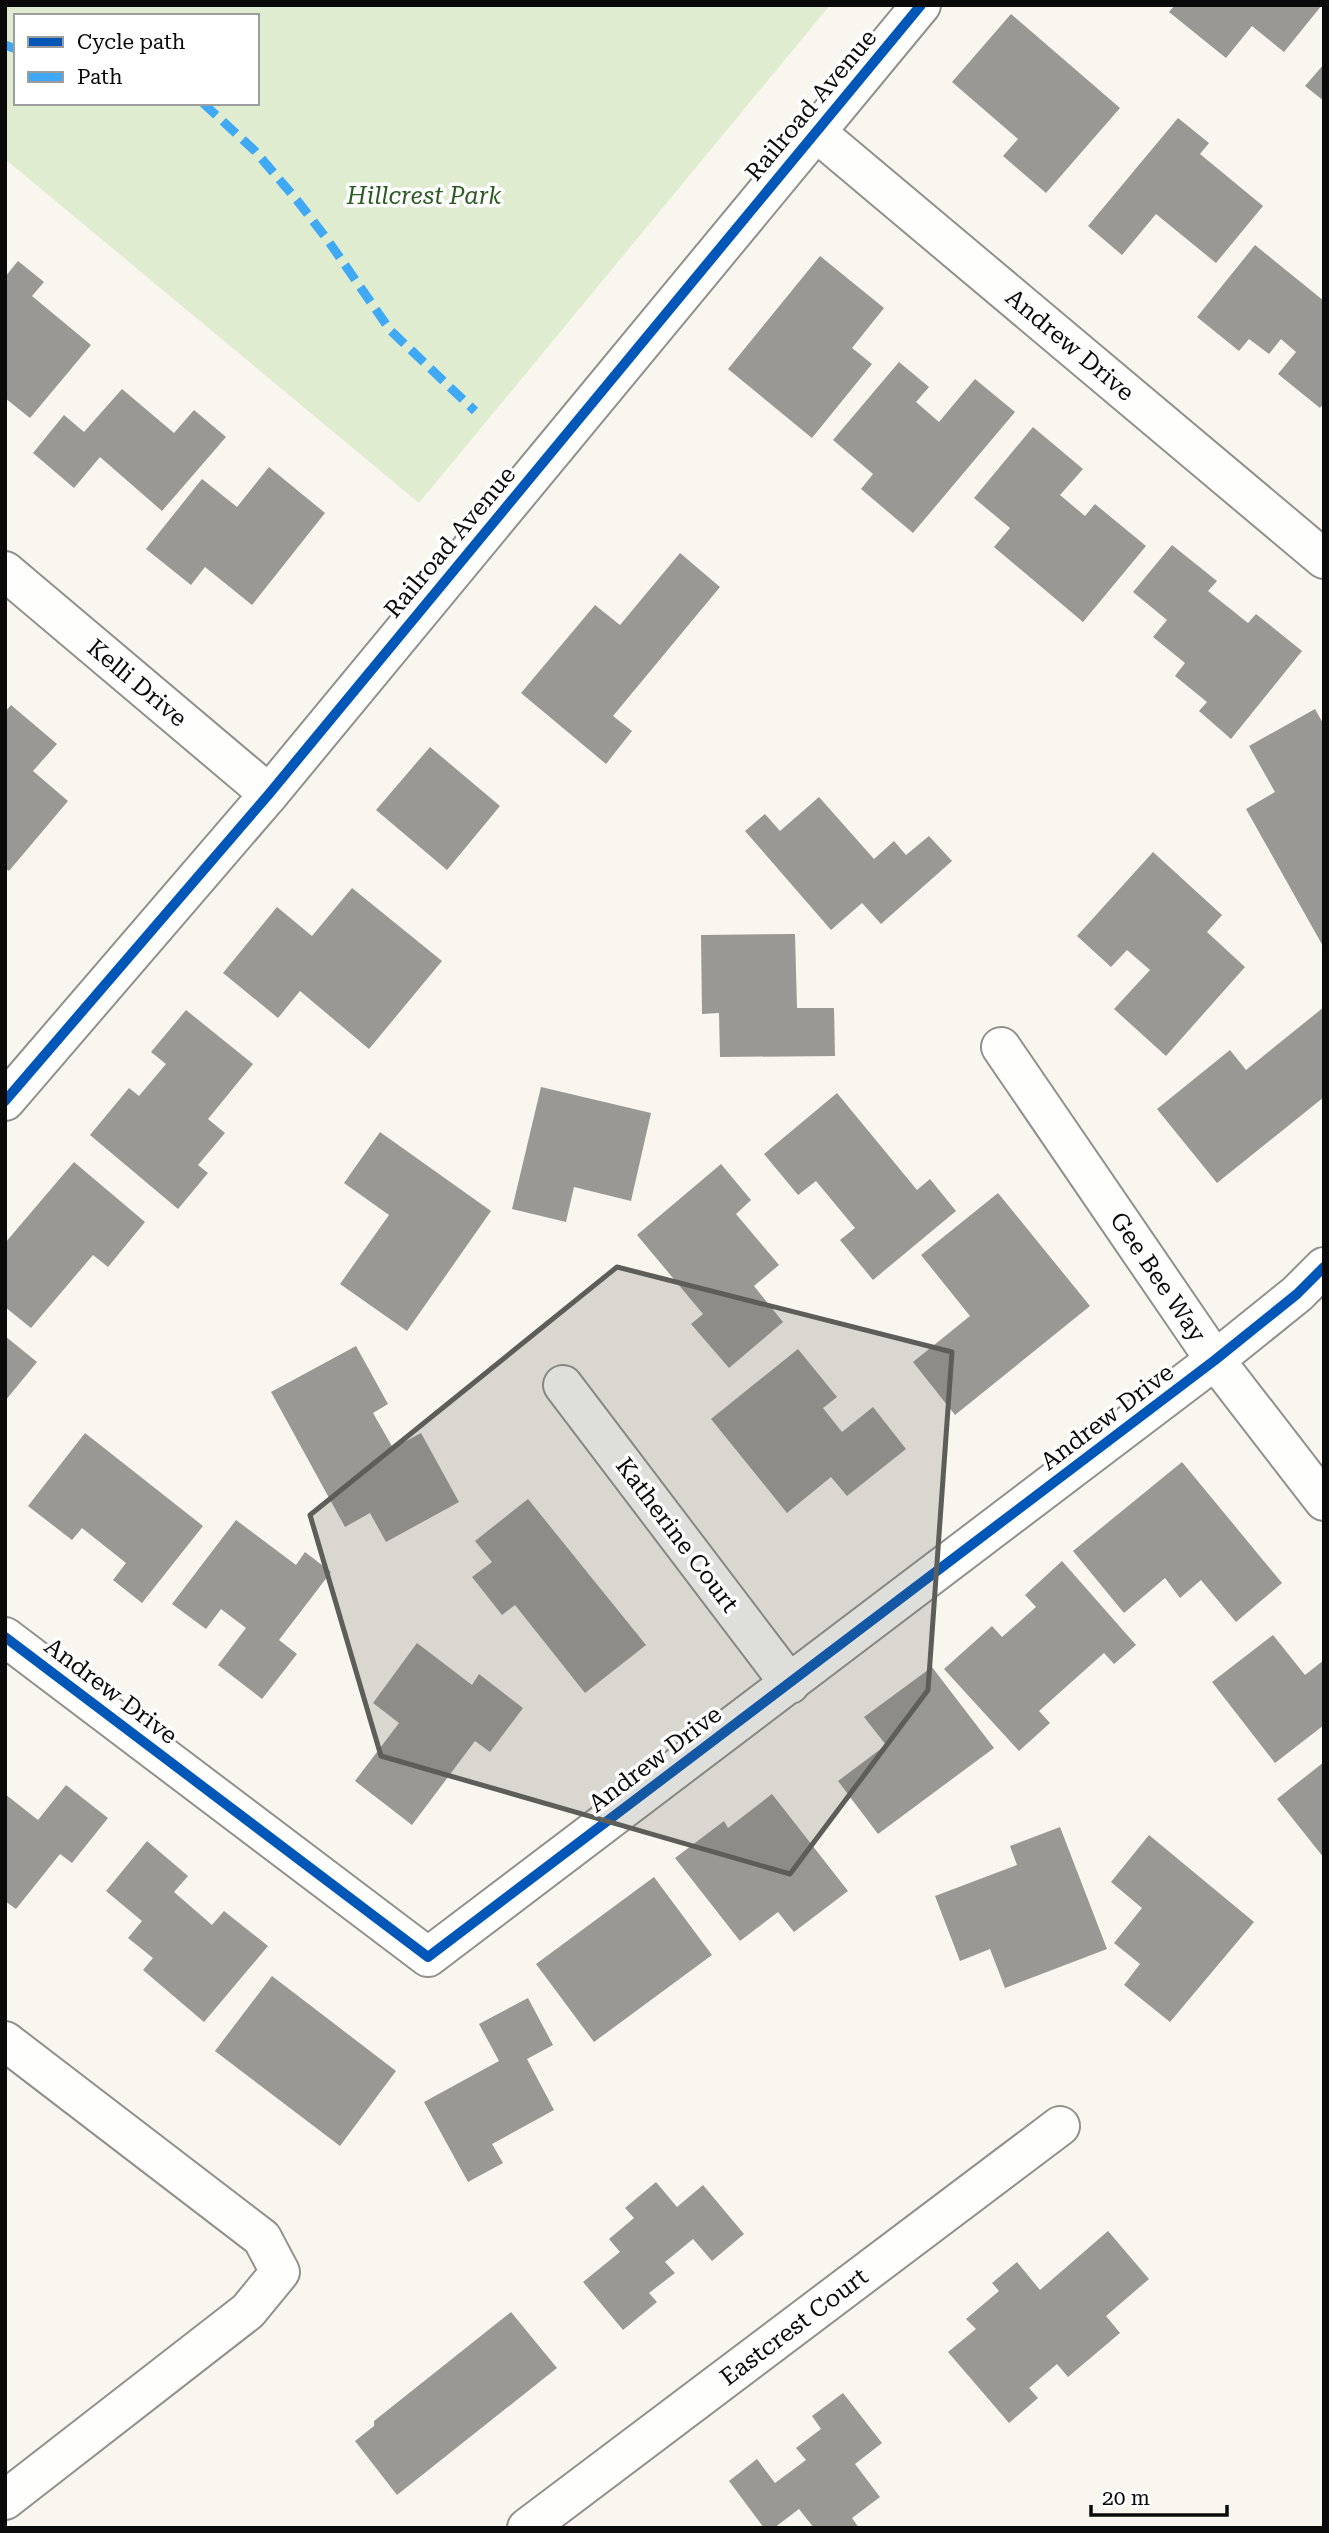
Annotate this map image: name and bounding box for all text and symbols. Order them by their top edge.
legend [14,14,259,105]
street label: Railroad Avenue [740,24,882,186]
text: Cycle path [77,30,186,54]
text: Path [77,65,123,89]
park label: Hillcrest Park [346,182,501,210]
street label: Andrew Drive [1000,283,1140,407]
street label: Railroad Avenue [379,461,521,623]
street label: Kelli Drive [82,633,192,733]
street label: Gee Bee Way [1104,1207,1212,1348]
street label: Andrew Drive [1035,1358,1179,1476]
street label: Katherine Court [610,1452,744,1618]
street label: Andrew Drive [39,1632,183,1750]
street label: Andrew Drive [583,1700,727,1818]
street label: Eastcrest Court [715,2262,873,2392]
scale bar [1091,2474,1228,2518]
text: 20 m [1102,2486,1150,2510]

